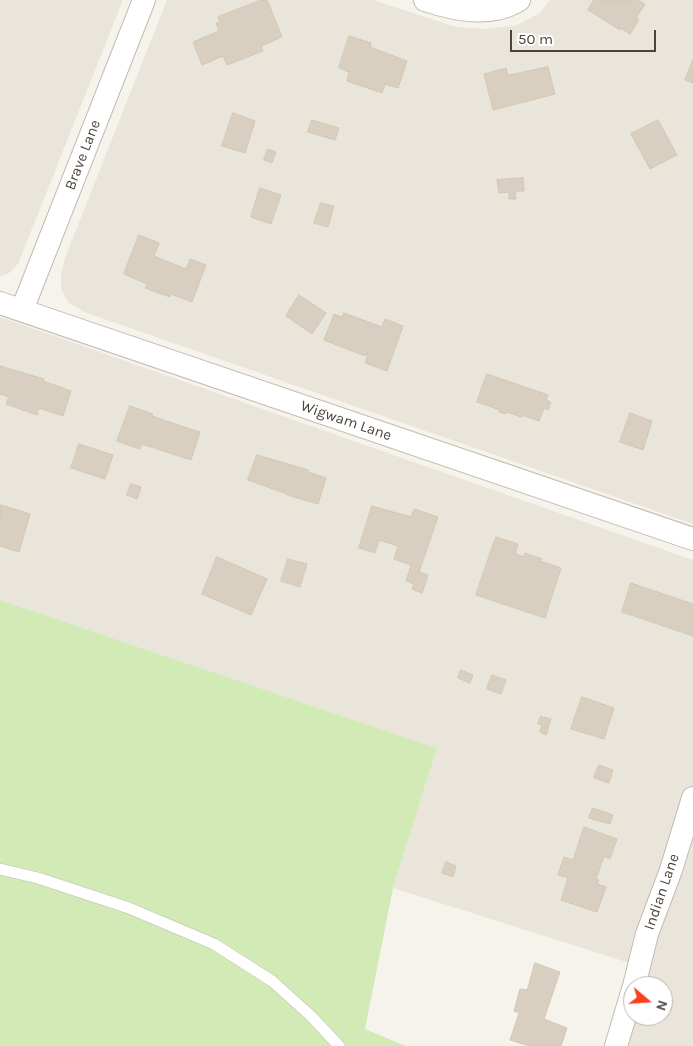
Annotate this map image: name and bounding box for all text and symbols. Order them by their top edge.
scale bar [513,20,659,52]
text: 50 m [518,30,553,48]
street label: Brave Lane [61,117,105,193]
street label: Wigwam Lane [298,397,394,445]
street label: Indian Lane [641,851,683,933]
north arrow [623,976,673,1026]
text: N [652,998,671,1013]

